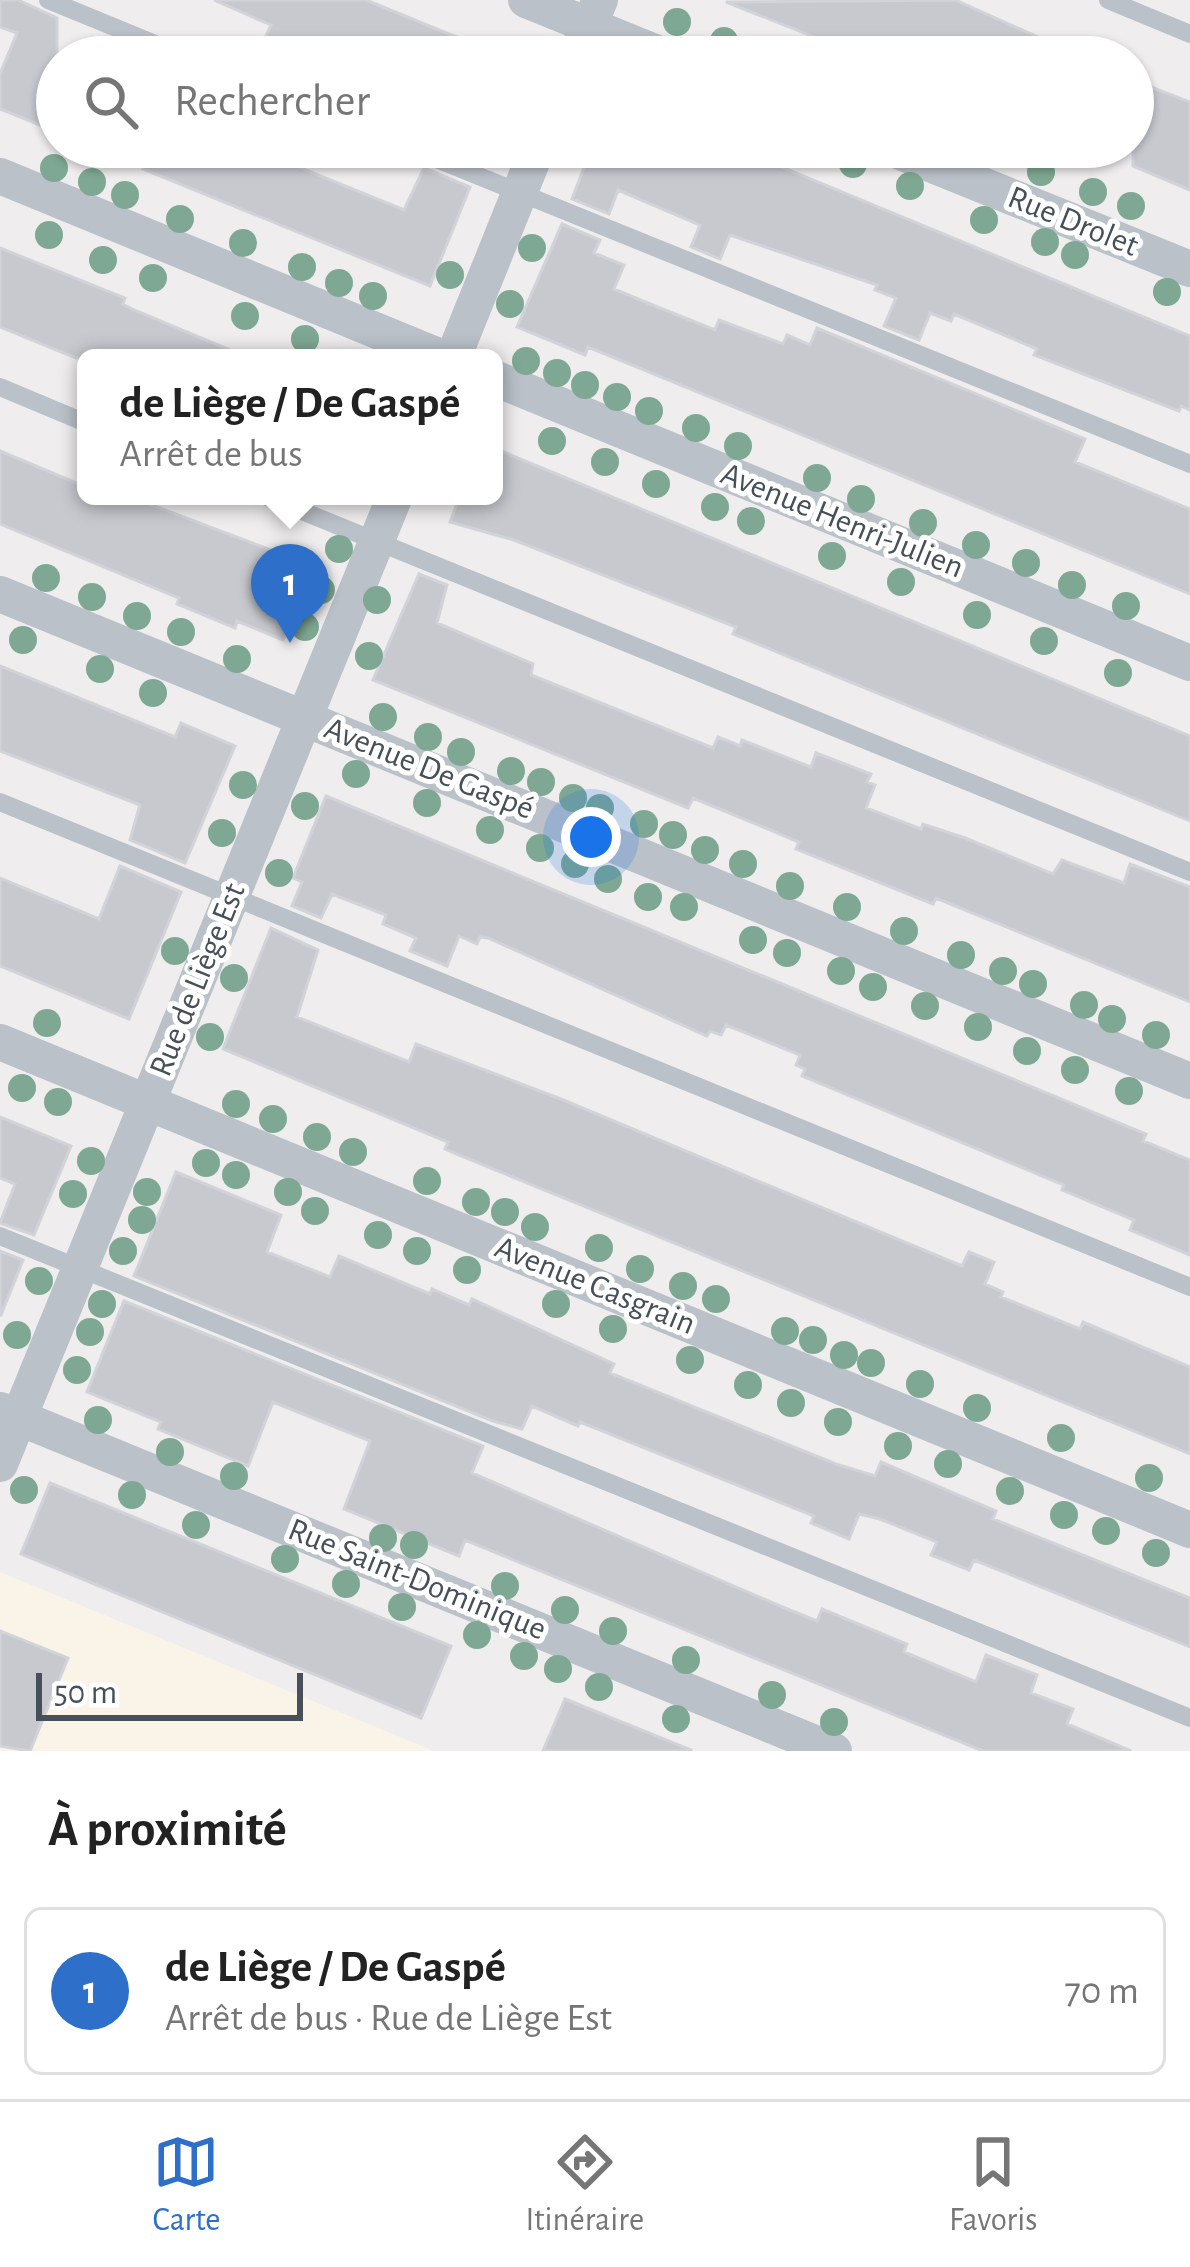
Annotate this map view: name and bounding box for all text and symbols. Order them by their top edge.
search box [36,36,1154,168]
icon: search [78,69,144,135]
text: Rechercher [174,79,370,124]
street label: Rue Drolet [1003,181,1143,263]
popup [77,349,503,505]
text: de Liège / De Gaspé [120,381,460,426]
text: Arrêt de bus [120,435,303,474]
street label: Avenue Henri-Julien [716,457,968,585]
pin: 1 [251,544,329,643]
street label: Avenue De Gaspé [320,712,538,826]
your location [561,807,621,867]
street label: Rue de Liège Est [144,878,252,1081]
street label: Avenue Casgrain [490,1231,700,1341]
street label: Rue Saint-Dominique [283,1513,551,1647]
scale bar [36,1667,303,1720]
text: 50 m [54,1677,117,1710]
text: À proximité [48,1804,287,1855]
text: de Liège / De Gaspé [165,1945,506,1990]
text: 1 [83,1972,97,2011]
text: 70 m [1065,1972,1139,2011]
text: Arrêt de bus · Rue de Liège Est [165,1999,612,2038]
tab: Carte [152,2129,220,2241]
tab: Itinéraire [525,2129,644,2241]
tab: Favoris [949,2129,1037,2241]

